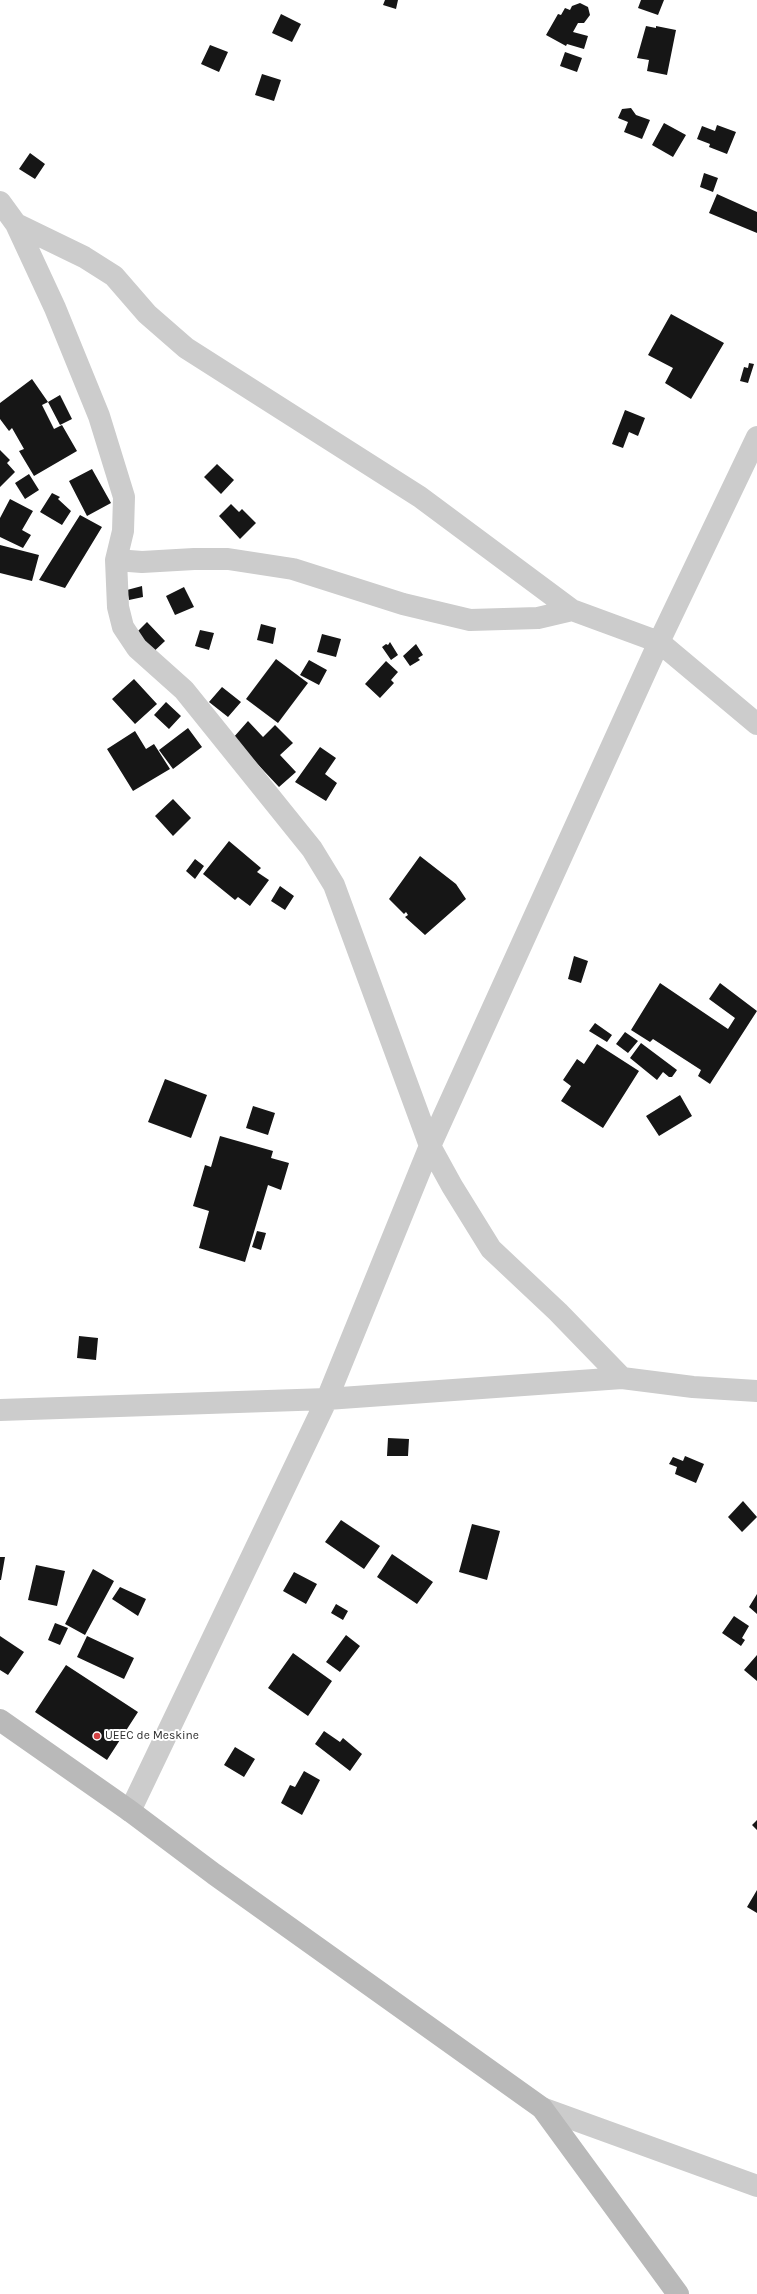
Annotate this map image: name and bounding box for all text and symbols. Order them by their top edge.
place label: UEEC de Meskine [105,1729,199,1743]
marker: UEEC de Meskine [92,1731,102,1741]

